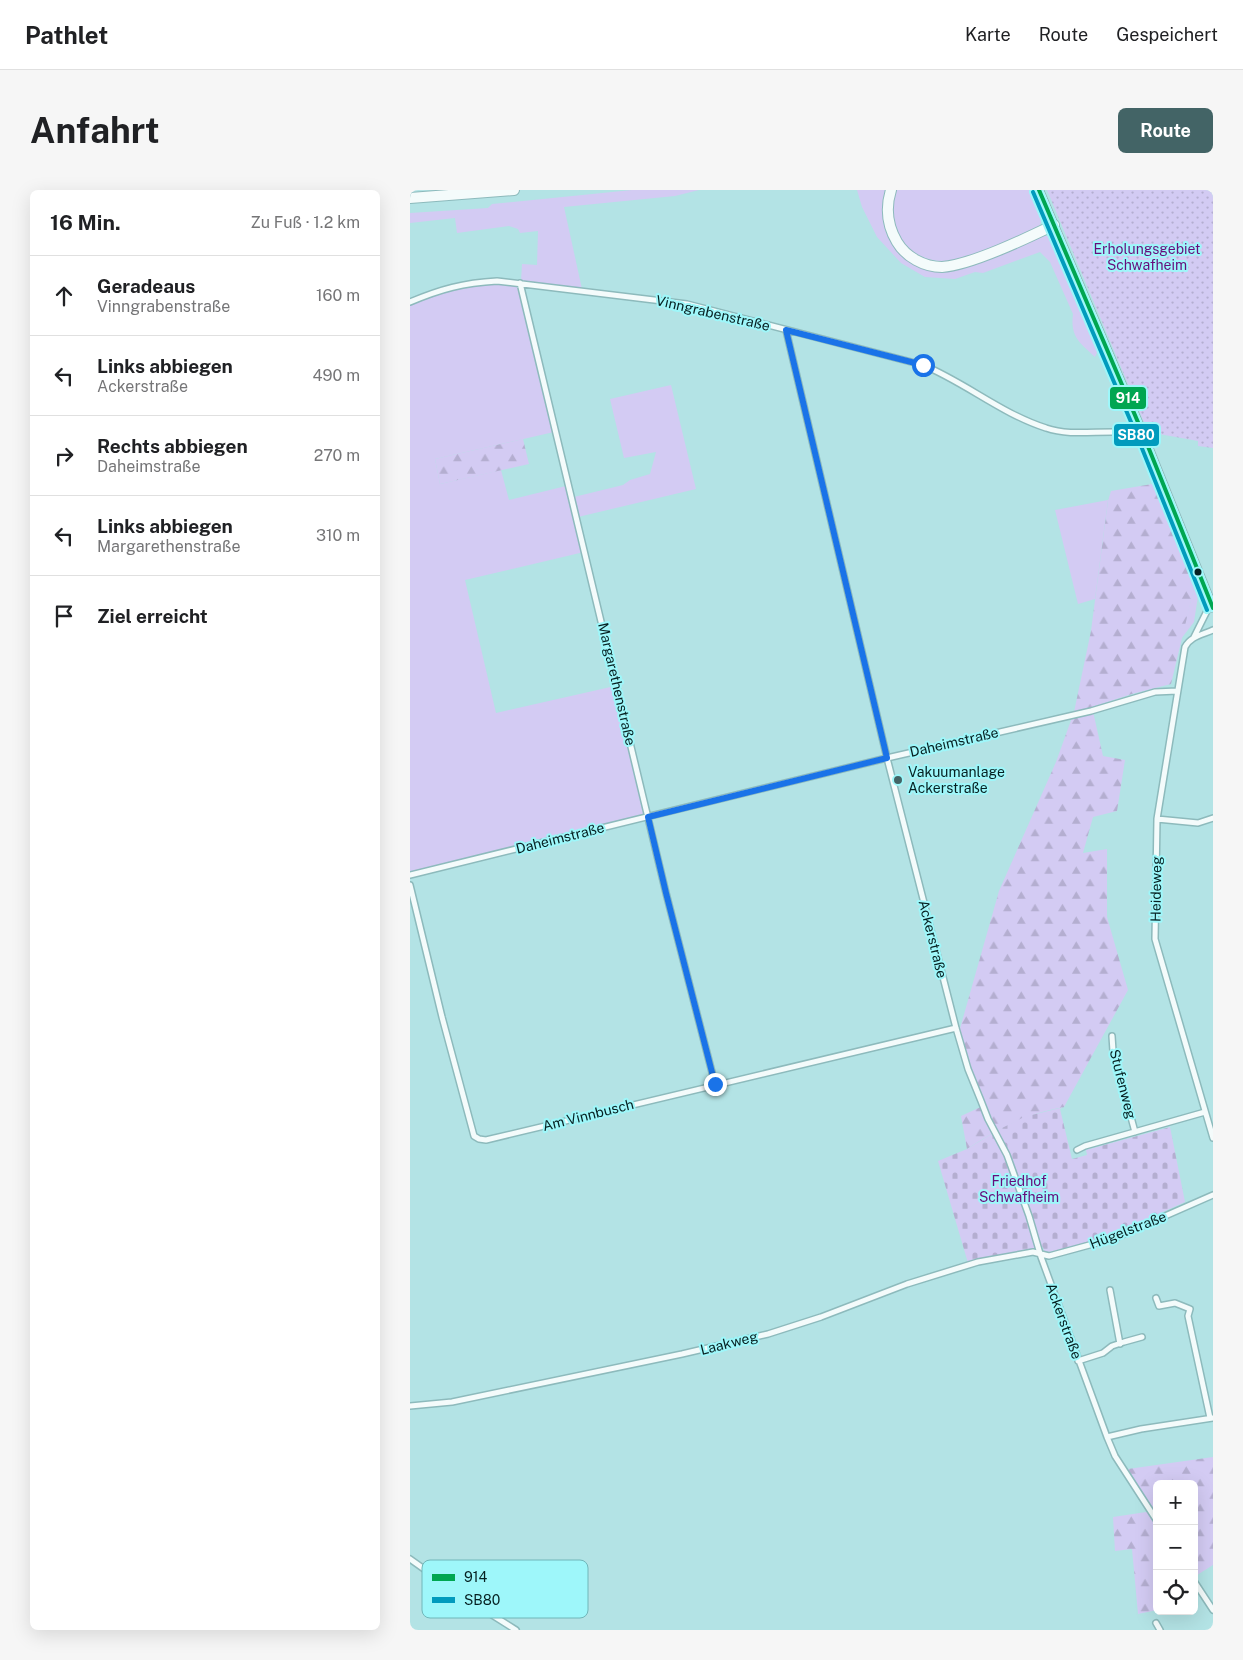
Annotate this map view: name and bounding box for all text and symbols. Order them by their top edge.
text: Pathlet [25,21,108,49]
text: Karte [965,24,1011,45]
text: Route [1039,24,1088,45]
text: Gespeichert [1116,24,1218,45]
button: Route [1118,108,1213,153]
text: Anfahrt [30,110,160,151]
text: 16 Min. [50,210,121,235]
text: Zu Fuß · 1.2 km [251,213,360,232]
park label: Erholungsgebiet Schwafheim [1093,241,1201,273]
text: Geradeaus [97,275,195,297]
icon: ahead [50,282,78,310]
text: 160 m [316,286,360,305]
street label: Vinngrabenstraße [654,292,772,334]
text: Vinngrabenstraße [97,297,230,316]
route start [912,354,935,377]
text: Links abbiegen [97,355,233,377]
icon: left [50,362,78,390]
text: 490 m [313,366,360,385]
text: Ackerstraße [97,377,188,396]
line badge: 914 [1109,386,1147,410]
text: 914 [1116,390,1140,406]
line badge: SB80 [1113,423,1160,447]
text: SB80 [1117,427,1155,443]
text: Rechts abbiegen [97,435,248,457]
icon: right [50,442,78,470]
text: 270 m [314,446,360,465]
text: Daheimstraße [97,457,201,476]
text: Links abbiegen [97,515,233,537]
icon: left [50,522,78,550]
text: 310 m [316,526,360,545]
text: Margarethenstraße [97,537,240,556]
unlabelled marker [1193,567,1203,577]
icon: arrive [50,602,78,630]
text: Ziel erreicht [97,605,208,627]
street label: Margarethenstraße [595,621,639,747]
street label: Daheimstraße [908,724,1000,760]
place label: Vakuumanlage Ackerstraße [908,764,1005,796]
marker: Vakuumanlage Ackerstraße [892,774,904,786]
street label: Daheimstraße [514,819,606,857]
street label: Heideweg [1147,856,1165,922]
street label: Ackerstraße [916,898,950,980]
street label: Stufenweg [1107,1048,1139,1121]
route end [704,1073,727,1096]
street label: Am Vinnbusch [541,1096,635,1134]
park label: Friedhof Schwafheim [979,1173,1059,1205]
street label: Hügelstraße [1087,1208,1169,1252]
street label: Ackerstraße [1043,1281,1085,1361]
street label: Laakweg [699,1328,760,1358]
map controls [1153,1480,1198,1615]
button: + [1153,1480,1198,1525]
button: − [1153,1525,1198,1570]
legend [422,1560,588,1618]
text: 914 [464,1569,487,1585]
button: locate [1153,1570,1198,1615]
text: SB80 [464,1592,500,1608]

